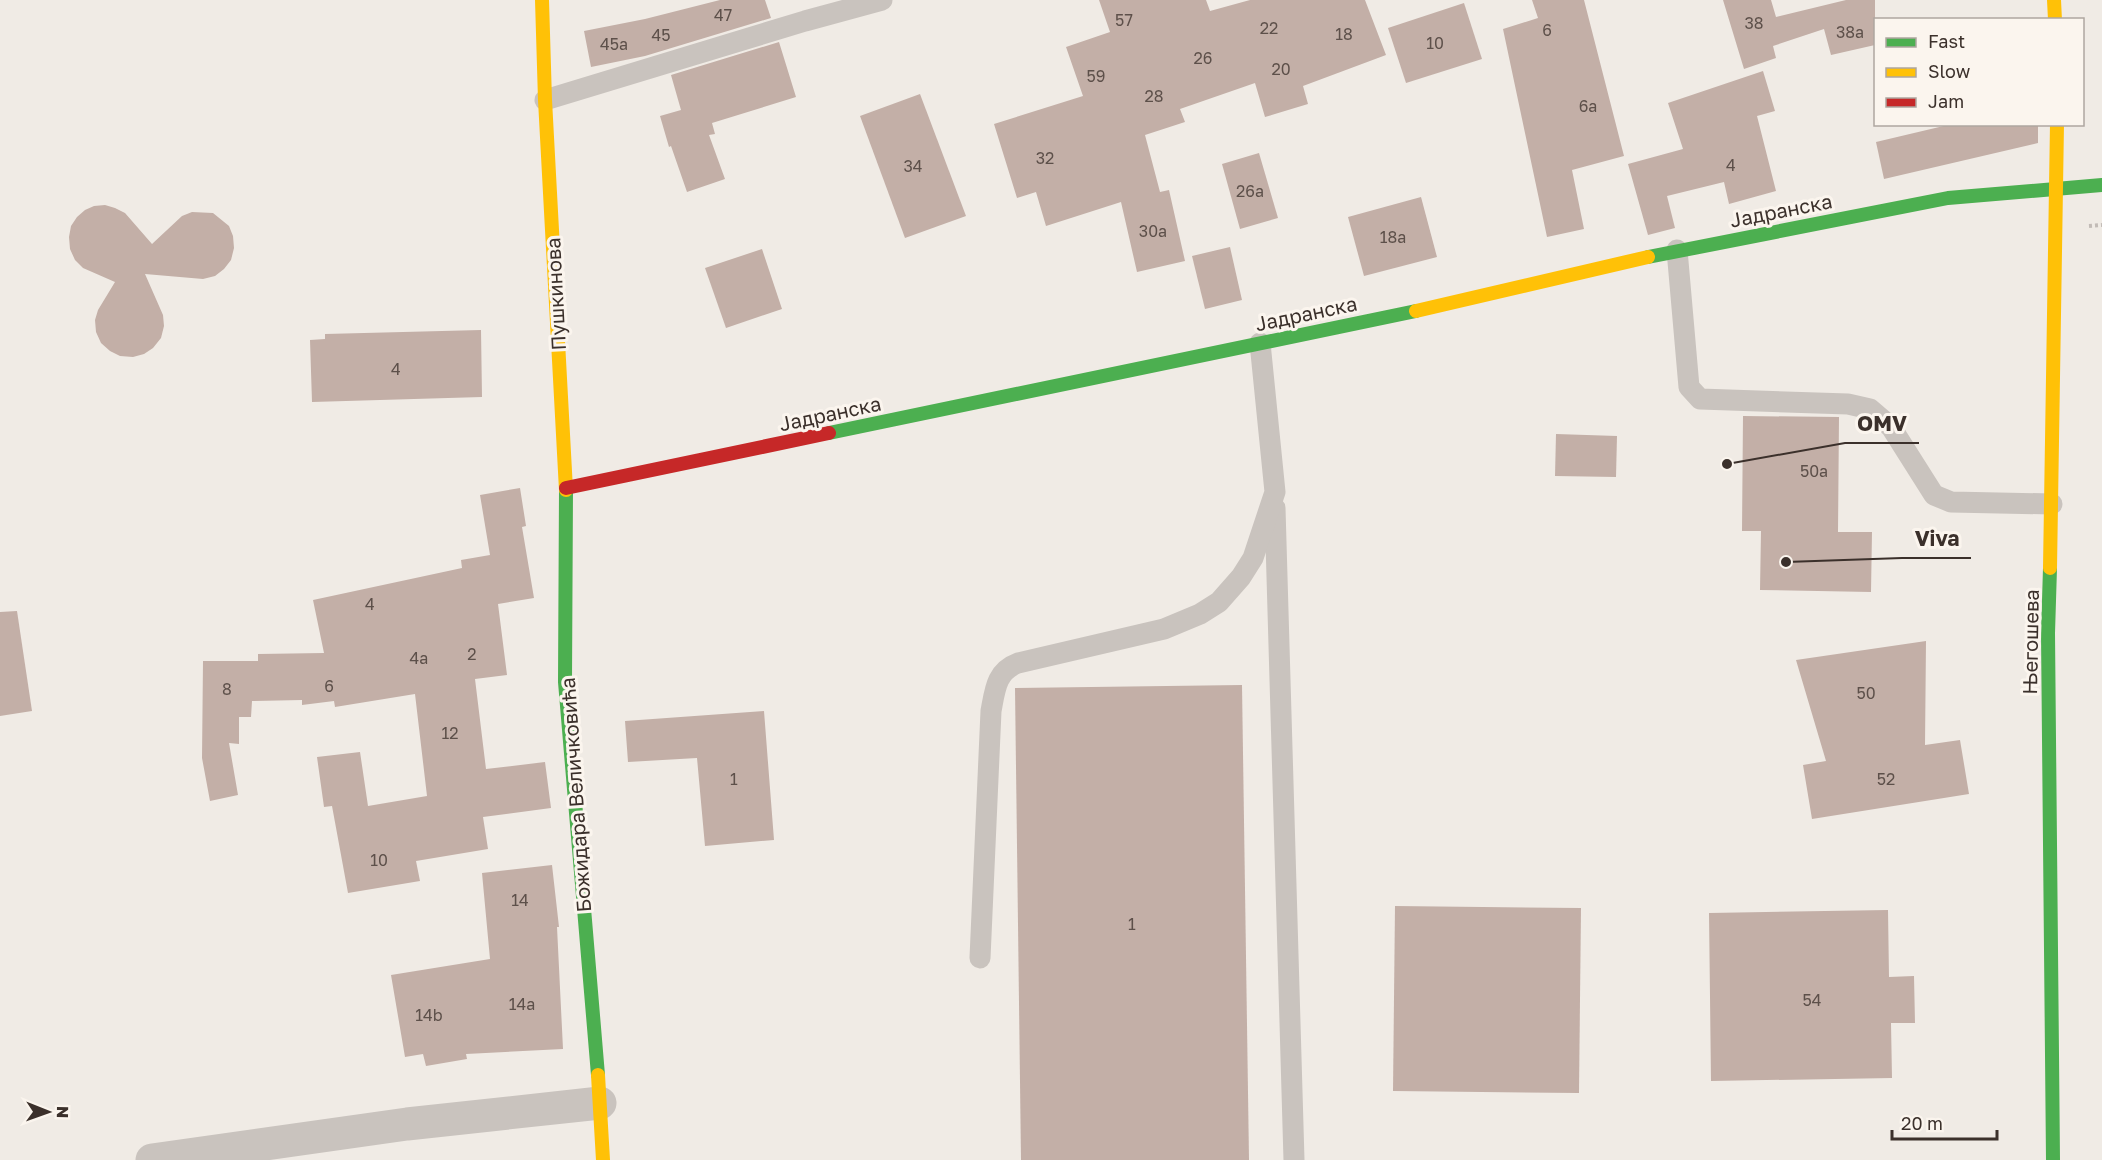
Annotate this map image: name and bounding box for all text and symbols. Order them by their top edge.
house number: 47 [714,5,732,25]
house number: 57 [1115,10,1133,30]
house number: 38 [1744,13,1764,33]
house number: 22 [1260,18,1278,38]
legend [1874,18,2084,126]
house number: 6 [1542,20,1552,40]
house number: 38a [1836,22,1864,42]
house number: 18 [1335,24,1353,44]
house number: 45 [651,25,671,45]
text: Fast [1928,30,1965,52]
house number: 10 [1426,33,1444,53]
house number: 45a [600,34,628,54]
house number: 26 [1194,48,1212,68]
house number: 20 [1271,59,1291,79]
text: Slow [1928,60,1971,82]
house number: 59 [1087,66,1105,86]
house number: 28 [1144,86,1164,106]
text: Jam [1928,90,1964,112]
house number: 6a [1579,96,1597,116]
house number: 32 [1036,148,1054,168]
house number: 4 [1726,155,1736,175]
house number: 34 [903,156,923,176]
house number: 26a [1236,181,1264,201]
street label: Јадранска [1728,188,1834,232]
house number: 30a [1139,221,1167,241]
house number: 18a [1380,227,1406,247]
street label: Пушкинова [540,237,570,351]
street label: Јадранска [1253,290,1359,336]
house number: 4 [391,359,401,379]
street label: Јадранска [777,390,883,436]
callout: OMV [1845,404,1919,443]
text: OMV [1857,410,1907,436]
house number: 50a [1800,461,1828,481]
callout: Viva [1902,519,1971,558]
text: Viva [1915,525,1959,551]
street label: Његошева [2017,589,2043,695]
house number: 4 [365,594,375,614]
house number: 2 [467,644,477,664]
house number: 4a [410,648,428,668]
house number: 6 [324,676,334,696]
street label: Божидара Величковића [555,677,595,913]
house number: 8 [222,679,232,699]
house number: 50 [1856,683,1876,703]
house number: 12 [441,723,459,743]
house number: 1 [730,769,738,789]
house number: 52 [1877,769,1895,789]
house number: 10 [370,850,388,870]
house number: 14 [511,890,529,910]
house number: 1 [1128,914,1136,934]
house number: 54 [1802,990,1822,1010]
house number: 14a [509,994,535,1014]
house number: 14b [415,1005,443,1025]
north arrow [18,1082,78,1142]
scale bar [1892,1103,1997,1141]
text: N [53,1106,73,1119]
text: 20 m [1901,1112,1943,1134]

